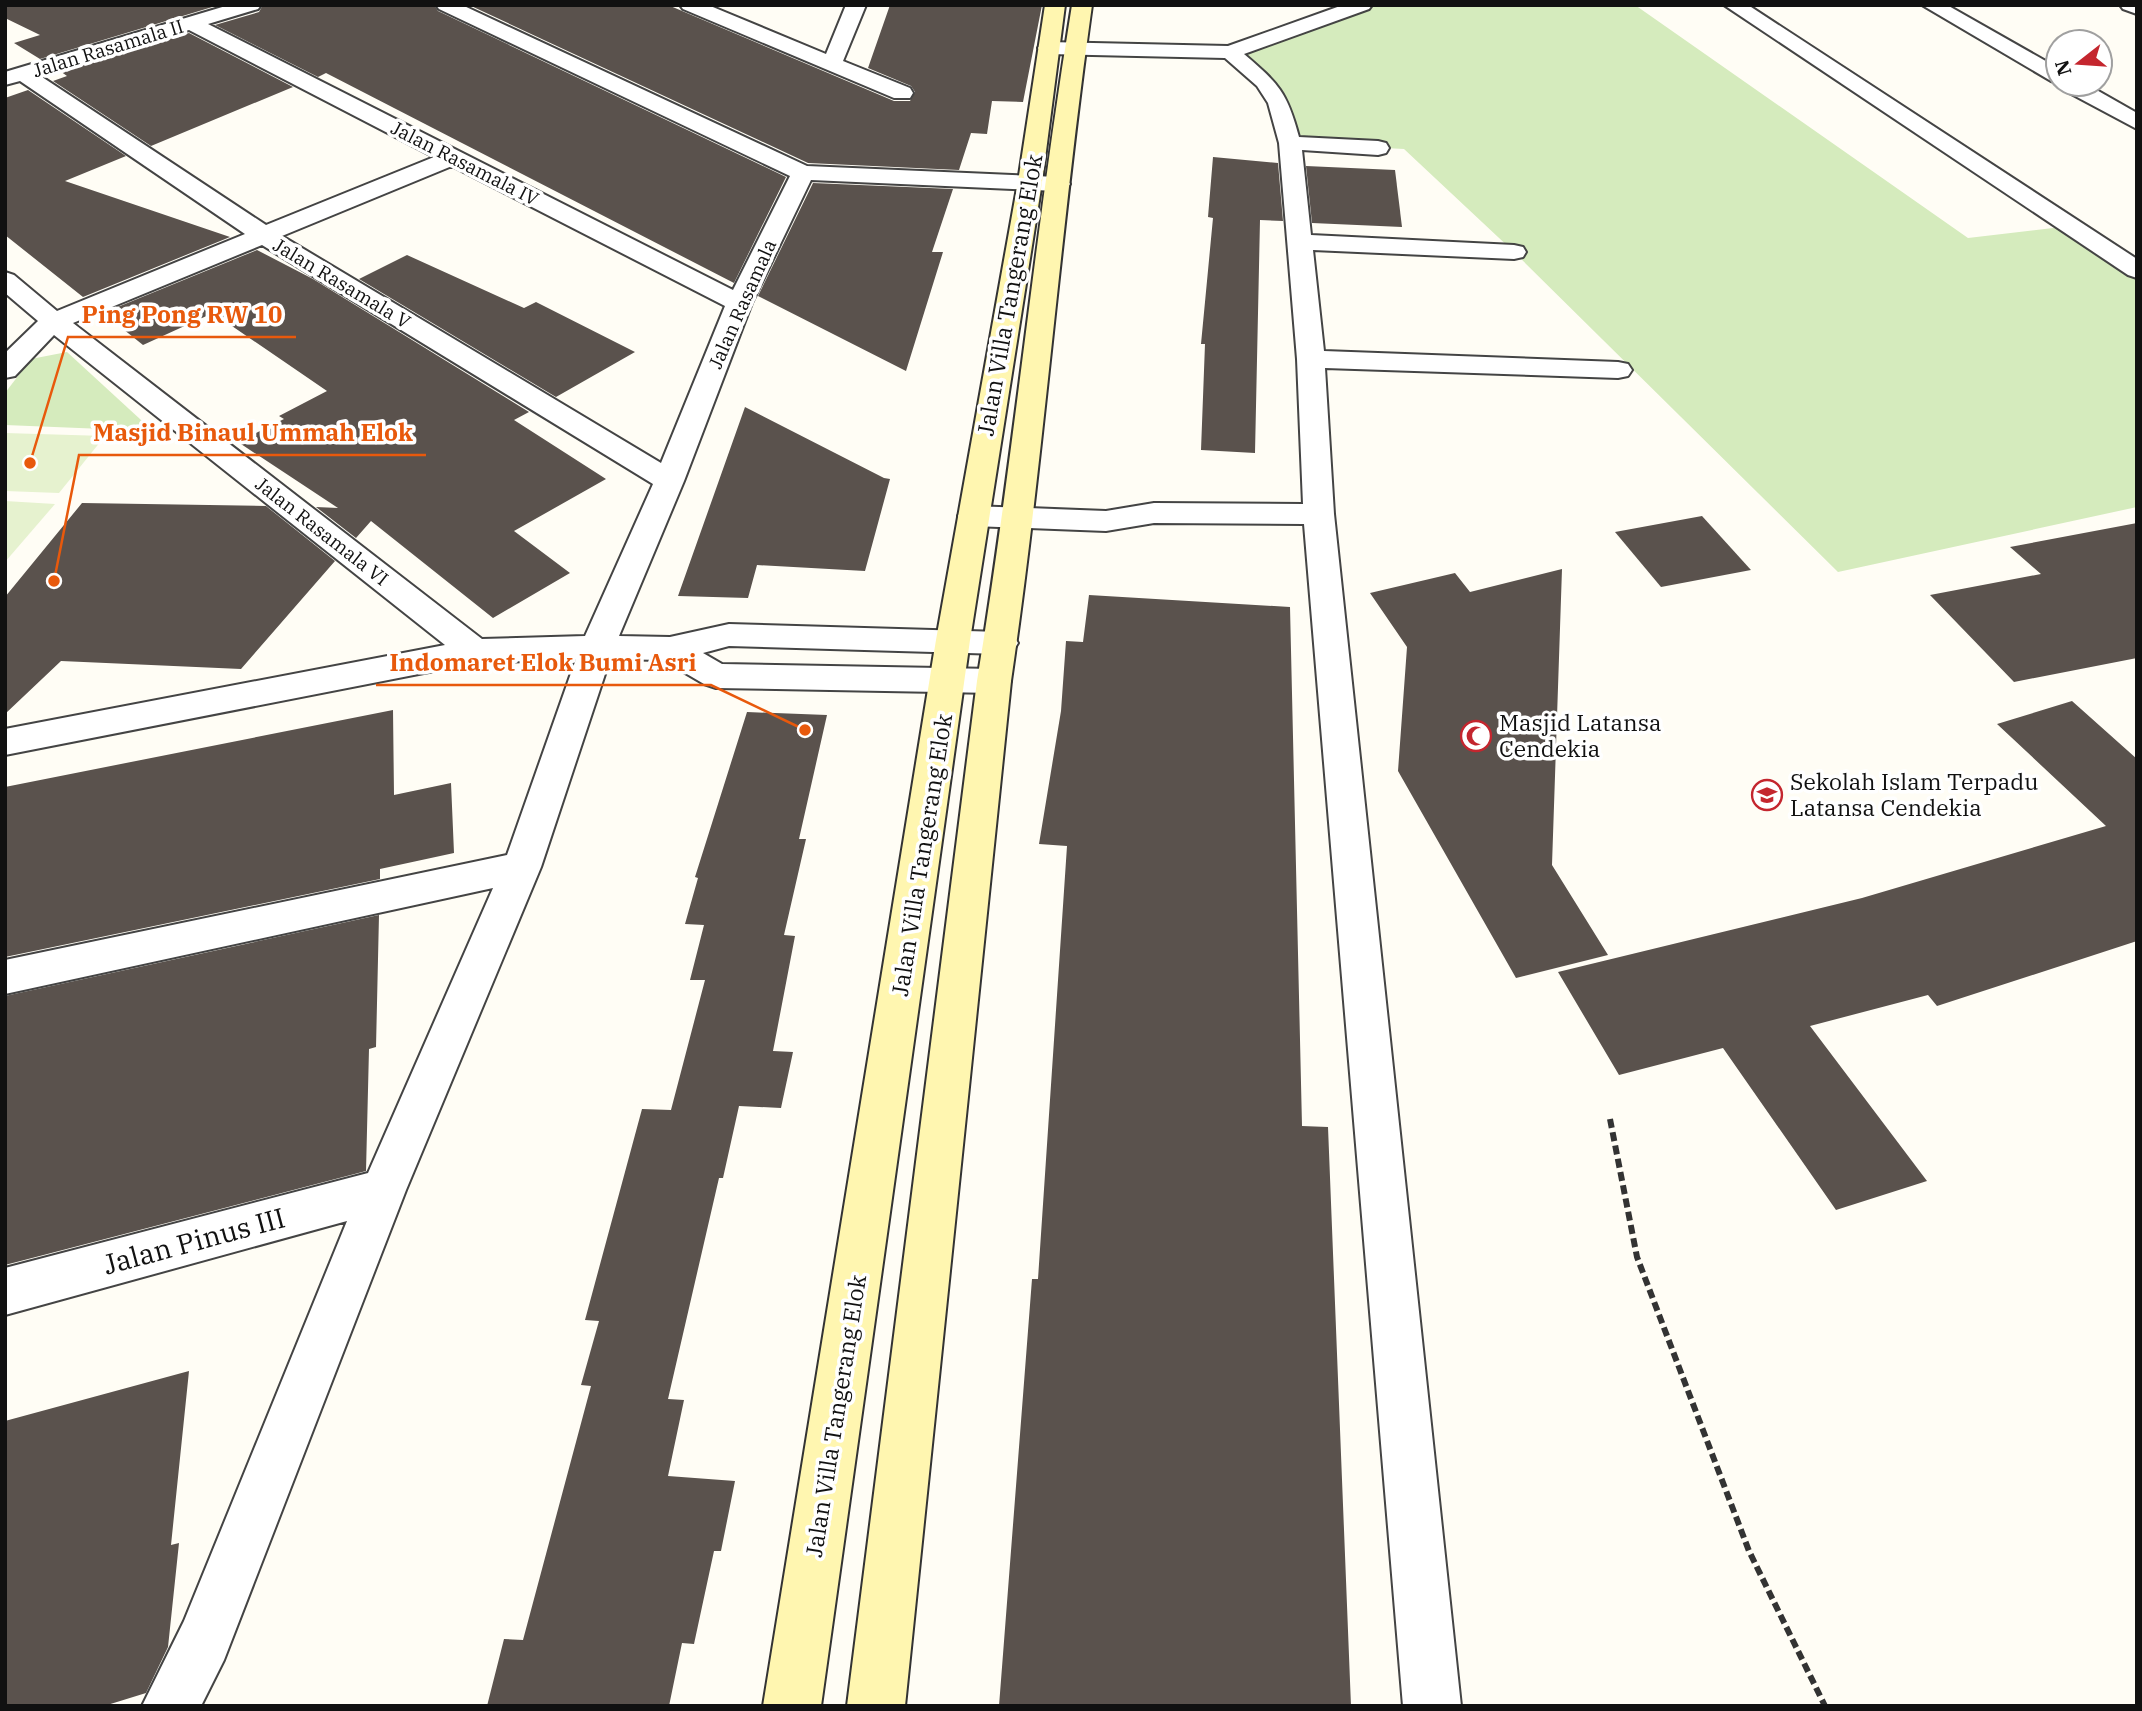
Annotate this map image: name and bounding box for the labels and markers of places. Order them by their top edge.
callout: Ping Pong RW 10 [68,292,296,337]
callout: Masjid Binaul Ummah Elok [79,410,426,455]
callout: Indomaret Elok Bumi Asri [376,640,711,685]
place label: Masjid Latansa Cendekia [1499,707,1662,763]
mosque icon: Masjid Latansa Cendekia [1459,719,1493,753]
place label: Sekolah Islam Terpadu Latansa Cendekia [1790,766,2039,822]
school or university icon: Sekolah Islam Terpadu Latansa Cendekia [1750,778,1784,812]

